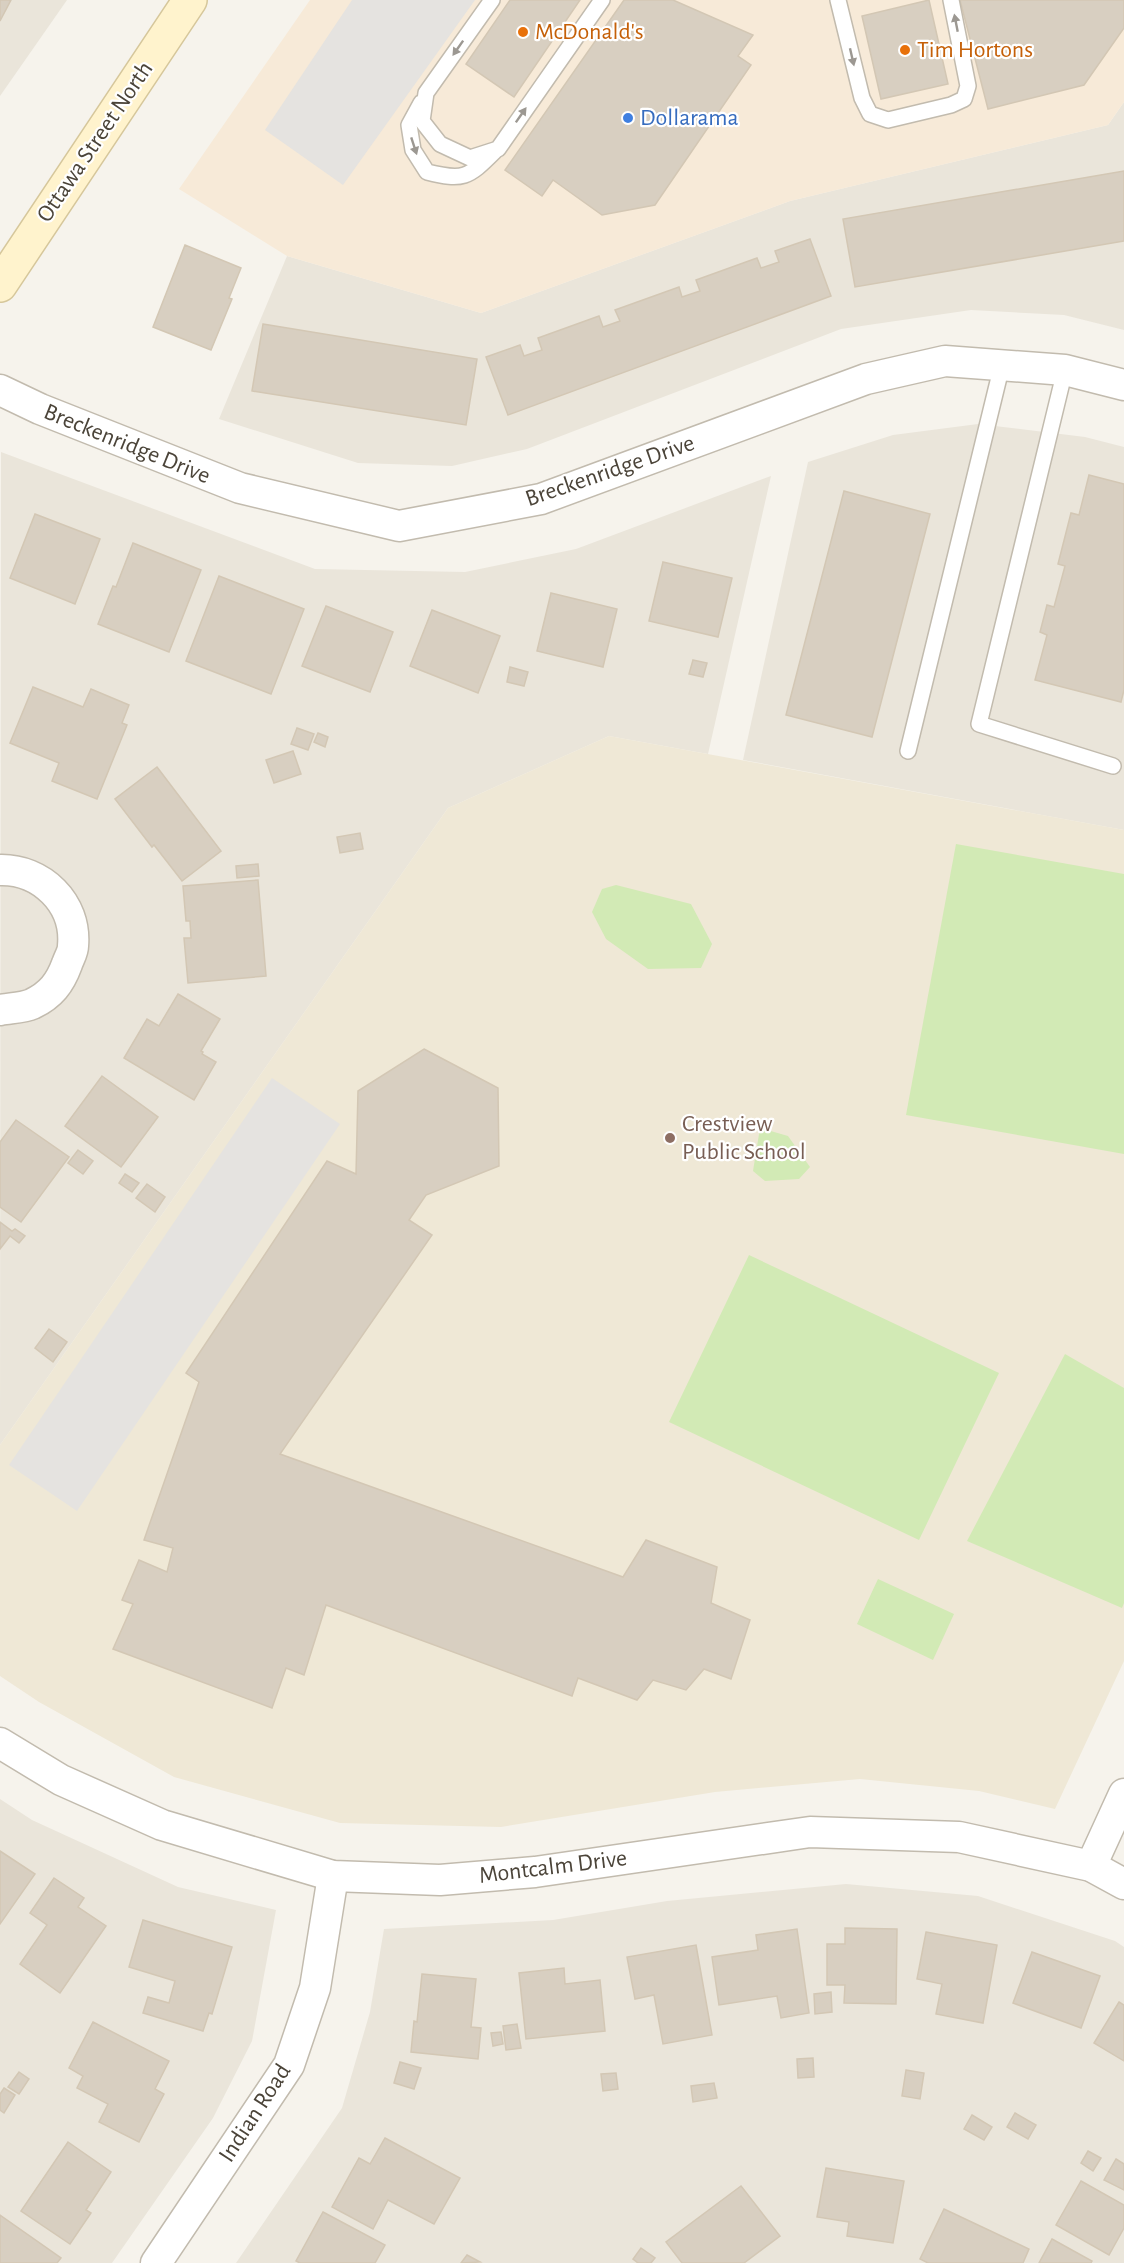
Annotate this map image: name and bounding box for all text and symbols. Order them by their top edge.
one-way arrow [951,13,960,32]
place label: McDonald's [535,20,644,44]
marker: McDonald's [516,25,530,39]
place label: Tim Hortons [917,38,1033,62]
one-way arrow [452,39,464,55]
marker: Tim Hortons [898,43,912,57]
one-way arrow [847,48,857,66]
street label: Ottawa Street North [32,57,158,227]
place label: Dollarama [640,106,739,130]
one-way arrow [515,108,527,124]
marker: Dollarama [621,111,635,125]
one-way arrow [410,137,419,155]
street label: Breckenridge Drive [40,400,214,488]
street label: Breckenridge Drive [522,431,698,511]
place label: Crestview Public School [682,1112,806,1164]
marker: Crestview Public School [663,1131,677,1145]
street label: Montcalm Drive [478,1846,628,1888]
street label: Indian Road [215,2060,295,2166]

